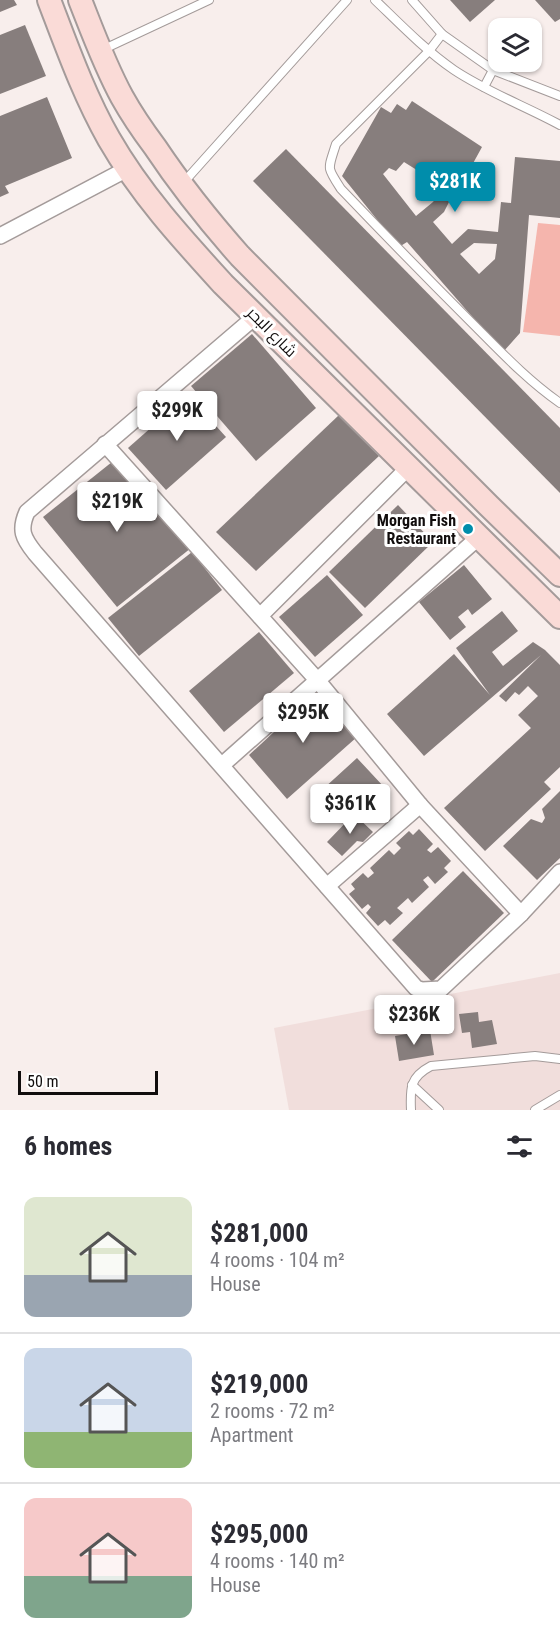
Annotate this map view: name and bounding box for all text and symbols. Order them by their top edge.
map controls [488,18,542,72]
button: layers [488,18,542,72]
pin: $281K [413,162,497,213]
text: $281K [429,169,481,193]
street label: شارع البحر [241,302,301,362]
pin: $299K [135,391,219,442]
text: $299K [151,398,203,422]
pin: $219K [75,482,159,533]
text: $219K [91,489,143,513]
place label: Morgan Fish Restaurant [377,511,456,548]
marker: Morgan Fish Restaurant [461,522,475,536]
pin: $295K [261,693,345,744]
text: $295K [277,700,329,724]
pin: $361K [308,784,392,835]
text: $361K [324,791,376,815]
pin: $236K [372,995,456,1046]
text: $236K [388,1002,440,1026]
scale bar [18,1068,158,1096]
text: 50 m [27,1072,59,1091]
icon: filters [503,1130,536,1163]
text: 6 homes [24,1131,112,1161]
text: $281,000 [210,1218,308,1248]
icon: home [72,1221,144,1293]
text: 4 rooms · 104 m² [210,1248,345,1272]
text: House [210,1272,261,1296]
text: $219,000 [210,1369,308,1399]
icon: home [72,1372,144,1444]
text: 2 rooms · 72 m² [210,1399,335,1423]
text: Apartment [210,1423,294,1447]
text: $295,000 [210,1519,308,1549]
icon: home [72,1522,144,1594]
text: 4 rooms · 140 m² [210,1549,345,1573]
text: House [210,1573,261,1597]

